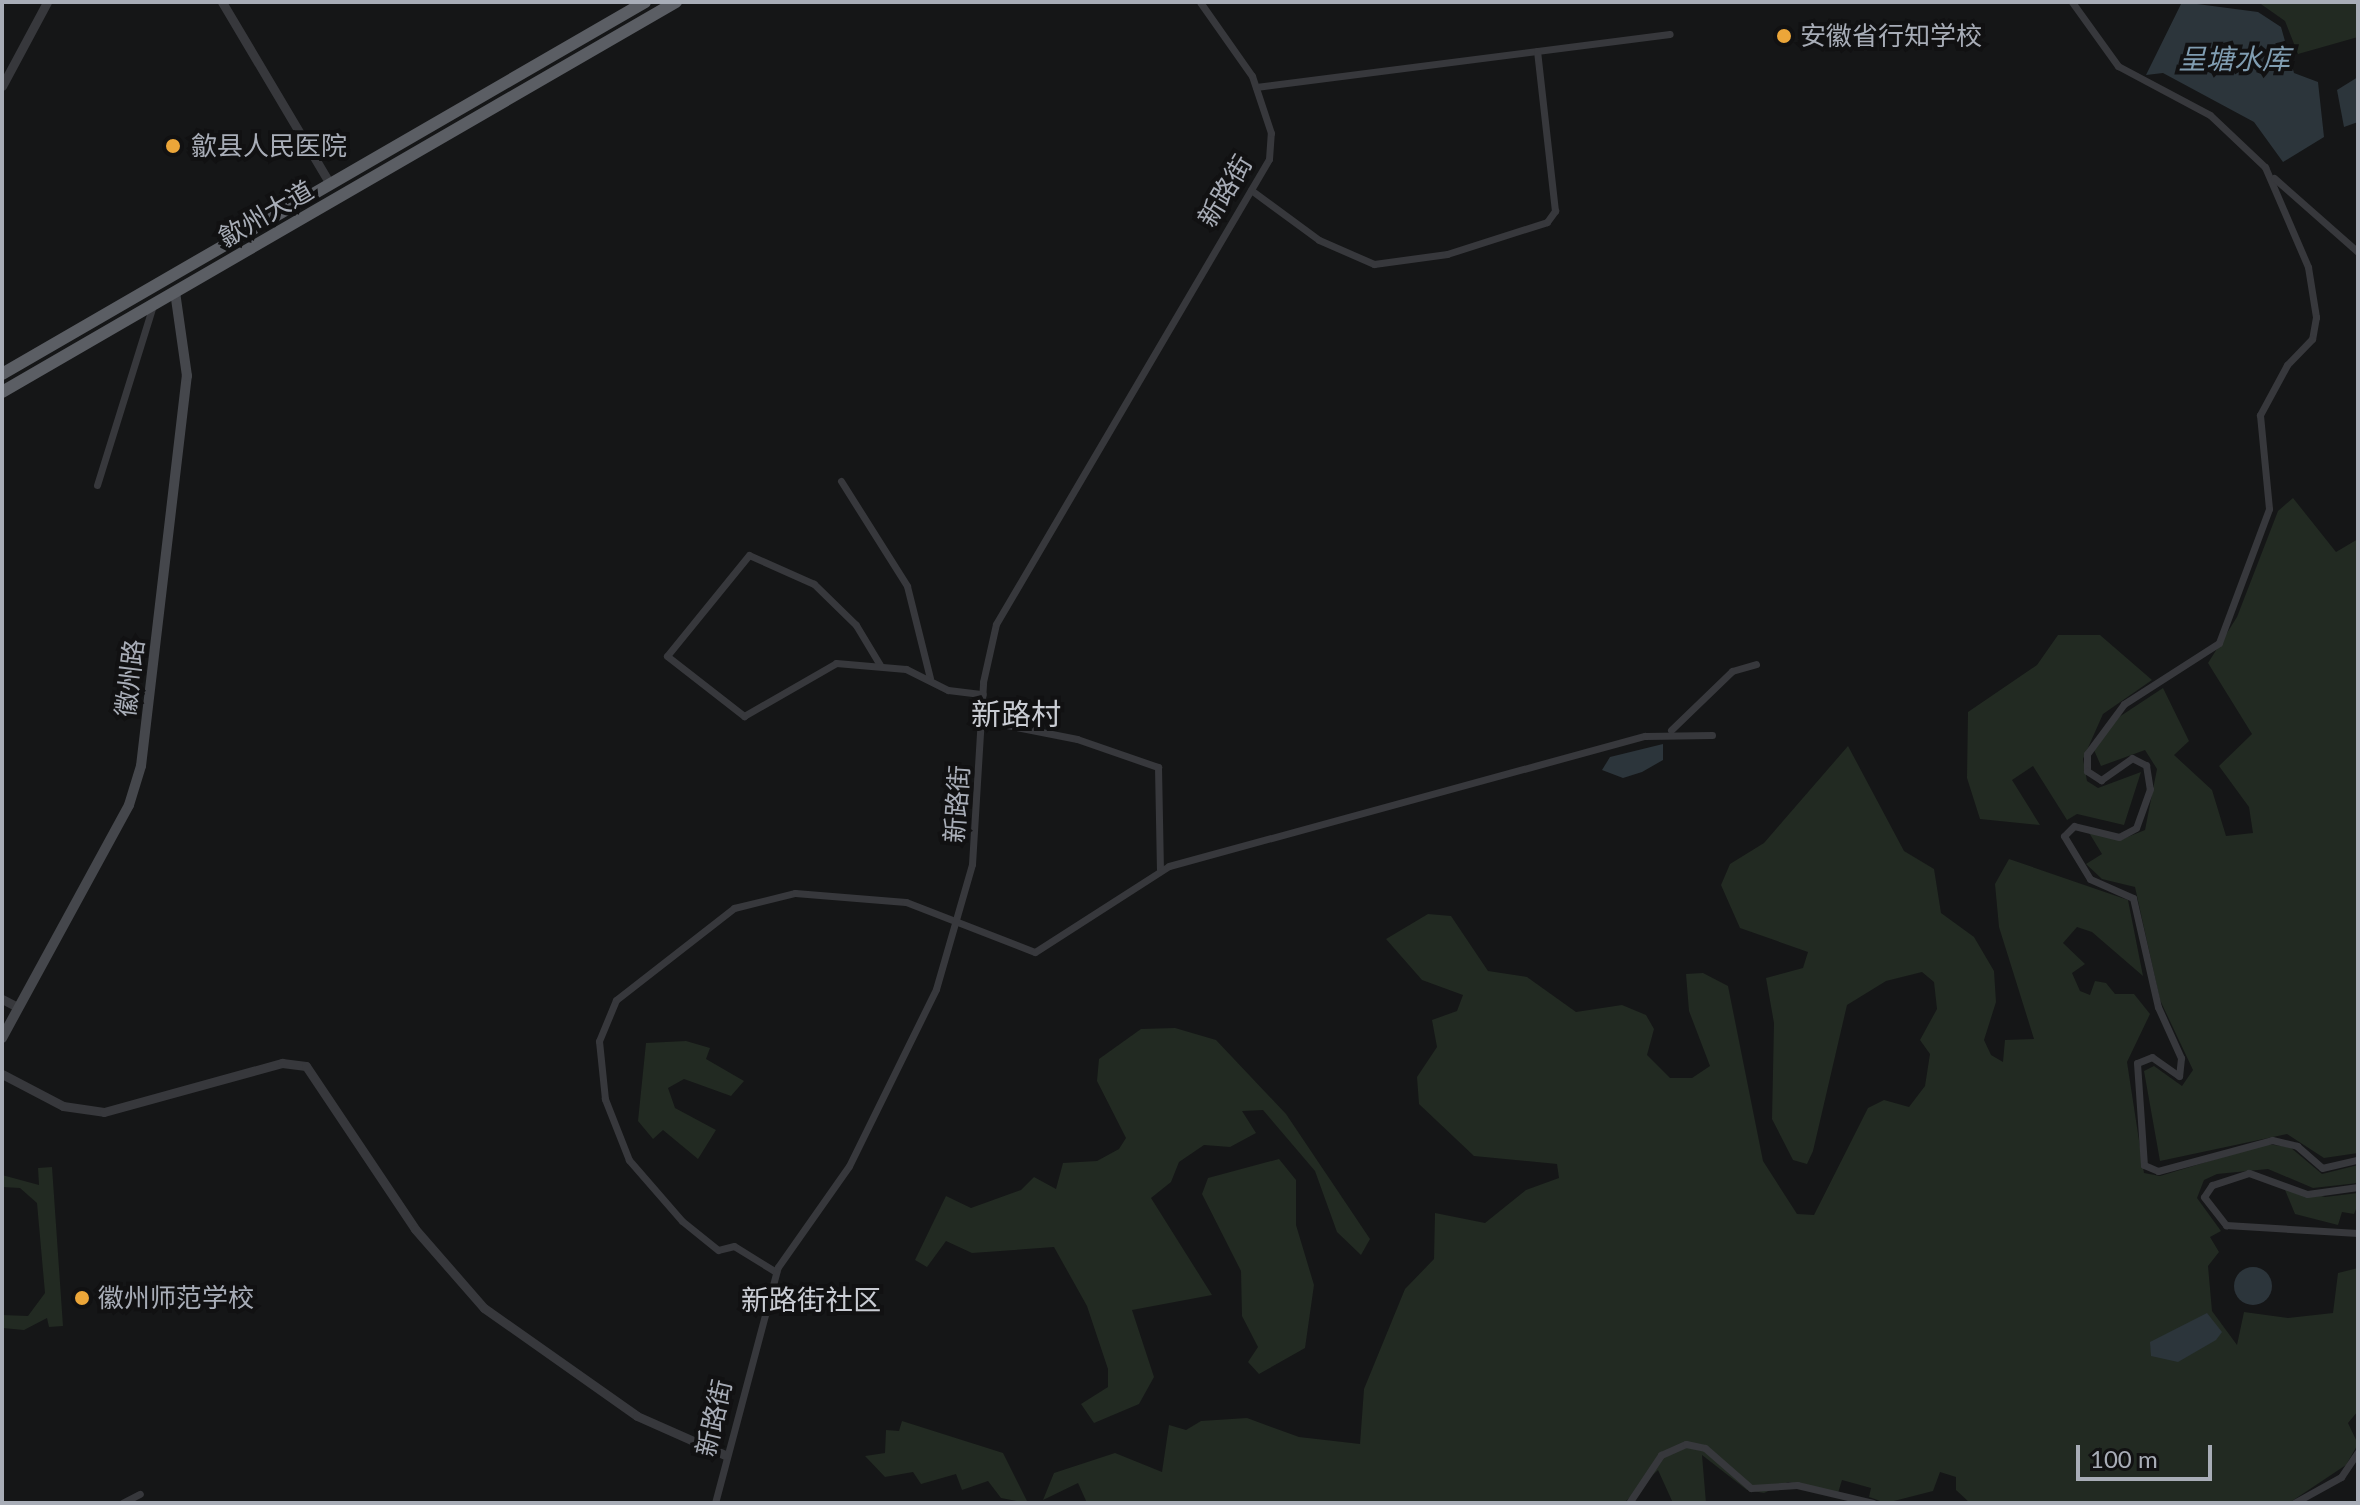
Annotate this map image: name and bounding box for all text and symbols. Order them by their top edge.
place label: 安徽省行知学校 [1800,20,1982,52]
marker: 安徽省行知学校 [1775,27,1793,45]
water label: 呈塘水库 [2178,41,2290,75]
place label: 歙县人民医院 [191,130,347,162]
marker: 歙县人民医院 [162,135,184,157]
street label: 新路街 [1192,150,1258,232]
street label: 歙州大道 [213,174,319,254]
street label: 徽州路 [110,637,150,719]
district label: 新路村 [971,695,1061,731]
street label: 新路街 [939,764,975,844]
place label: 徽州师范学校 [98,1282,254,1314]
district label: 新路街社区 [741,1282,881,1316]
marker: 徽州师范学校 [73,1289,91,1307]
street label: 新路街 [690,1376,738,1460]
scale bar [2080,1429,2216,1479]
text: 100 m [2090,1444,2158,1473]

